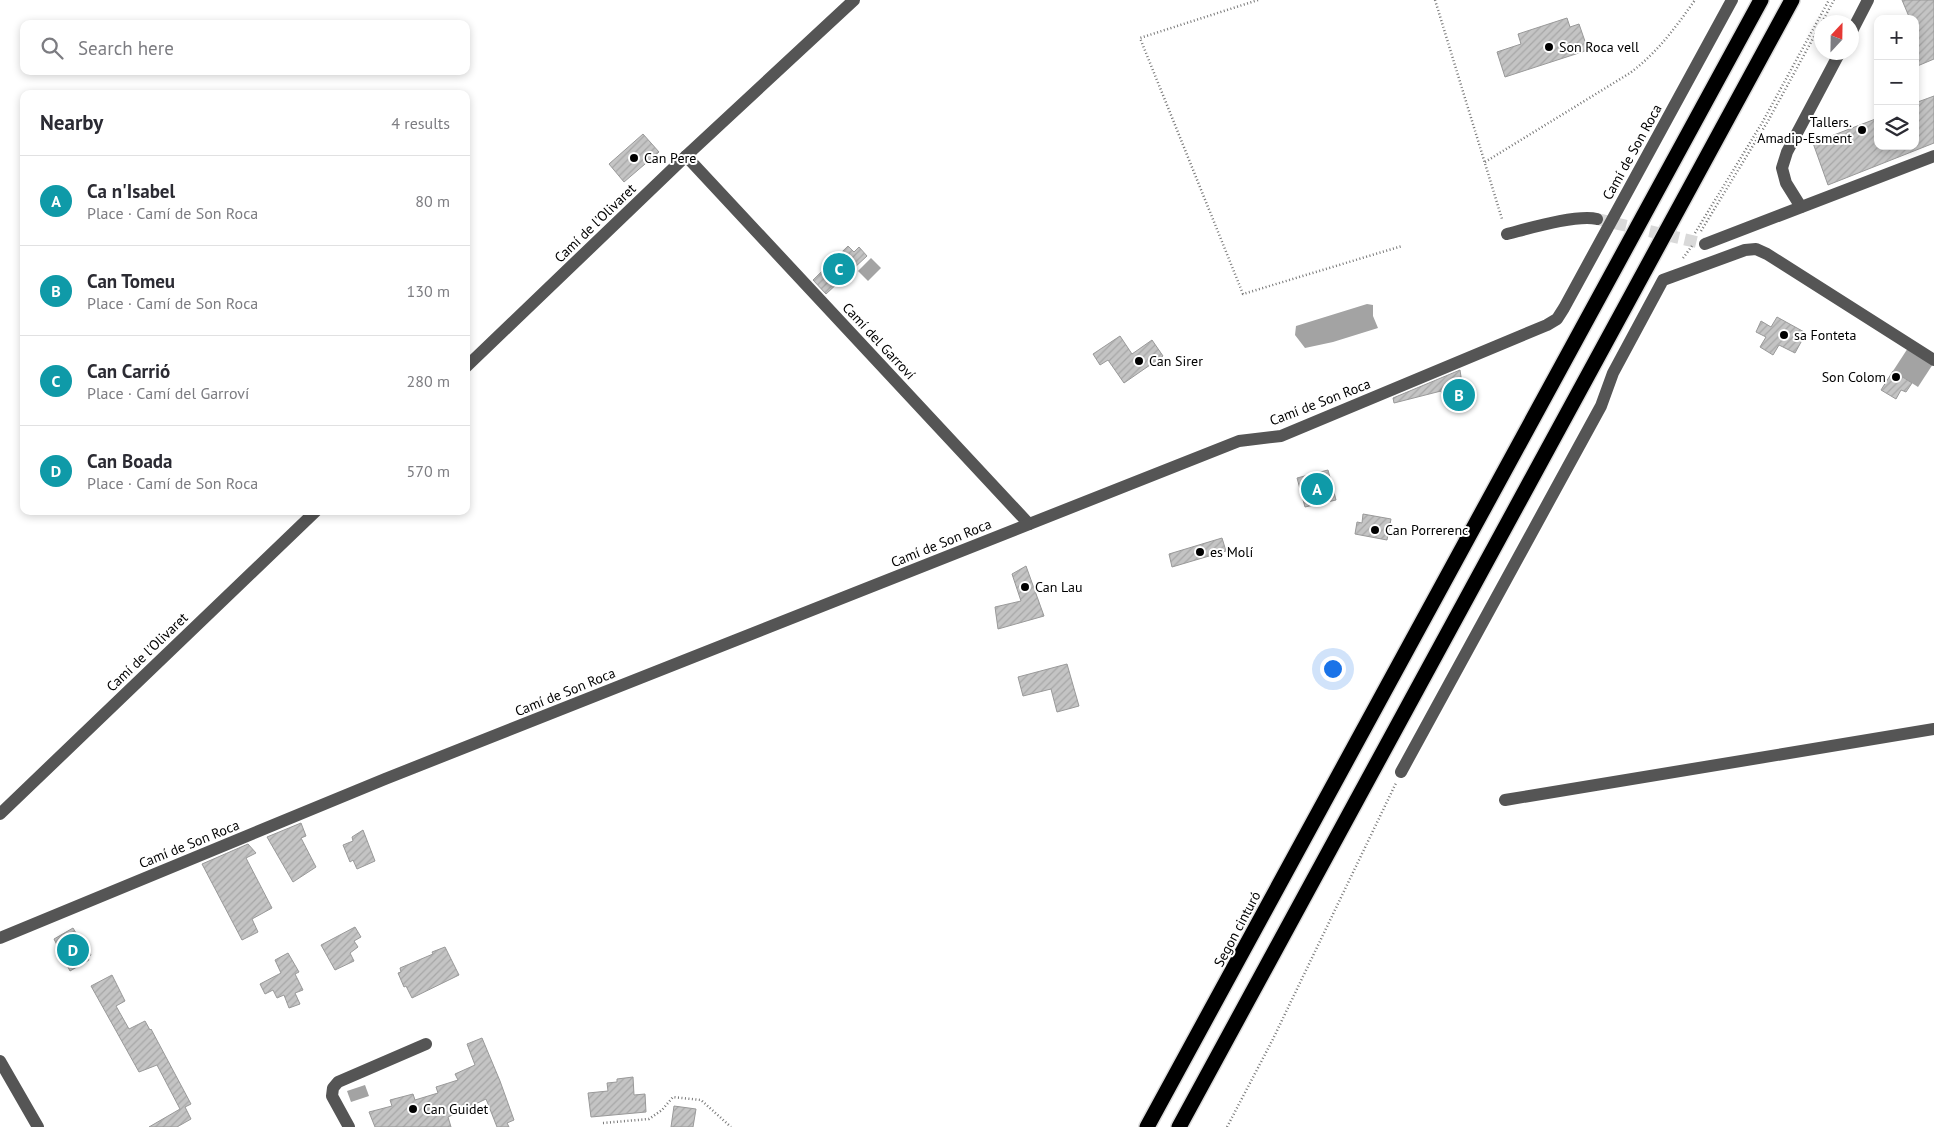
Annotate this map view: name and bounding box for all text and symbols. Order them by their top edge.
north arrow [1814,15,1859,60]
map controls [1874,15,1919,150]
button: + [1874,15,1919,60]
search box [20,20,470,75]
icon: search [38,34,66,62]
text: Search here [78,36,174,60]
place label: Son Roca vell [1559,38,1639,56]
marker: Son Roca vell [1543,41,1555,53]
button: − [1874,60,1919,105]
street label: Camí de Son Roca [1598,101,1666,203]
button: layers [1874,105,1919,150]
text: Nearby [40,109,103,136]
text: 4 results [391,113,450,133]
place label: Tallers. Amadip-Esment [1757,113,1852,147]
marker: Tallers. Amadip-Esment [1856,124,1868,136]
place label: Can Pere [644,149,696,167]
marker: Can Pere [628,152,640,164]
text: Ca n'Isabel [87,179,175,203]
street label: Camí de l'Olivaret [551,179,640,266]
text: A [51,191,61,211]
text: 80 m [415,191,450,211]
text: Place · Camí de Son Roca [87,203,258,223]
pin: C [823,250,855,288]
text: Can Tomeu [87,269,175,293]
text: B [51,281,61,301]
text: 130 m [407,281,450,301]
text: Place · Camí de Son Roca [87,293,258,313]
street label: Camí del Garroví [839,299,919,383]
place label: sa Fonteta [1794,326,1856,344]
marker: sa Fonteta [1778,329,1790,341]
place label: Can Sirer [1149,352,1203,370]
marker: Can Sirer [1133,355,1145,367]
text: Can Carrió [87,359,170,383]
place label: Son Colom [1822,368,1886,386]
text: C [52,371,60,391]
text: 280 m [407,371,450,391]
marker: Son Colom [1890,371,1902,383]
street label: Camí de Son Roca [1267,374,1373,430]
pin: B [1443,376,1475,414]
text: Place · Camí del Garroví [87,383,249,403]
text: Can Boada [87,449,173,473]
text: D [51,461,61,481]
text: 570 m [407,461,450,481]
pin: A [1301,470,1333,508]
text: Place · Camí de Son Roca [87,473,258,493]
street label: Camí de Son Roca [888,515,994,571]
place label: Can Porrerenc [1385,521,1468,539]
marker: Can Porrerenc [1369,524,1381,536]
place label: es Molí [1210,543,1253,561]
marker: es Molí [1194,546,1206,558]
place label: Can Lau [1035,578,1083,596]
marker: Can Lau [1019,581,1031,593]
street label: Camí de l'Olivaret [103,608,192,695]
your location [1320,656,1346,682]
street label: Camí de Son Roca [512,664,618,720]
street label: Camí de Son Roca [136,816,242,872]
street label: Segon cinturó [1210,888,1264,970]
pin: D [57,931,89,969]
place label: Can Guidet [423,1100,489,1118]
marker: Can Guidet [407,1103,419,1115]

